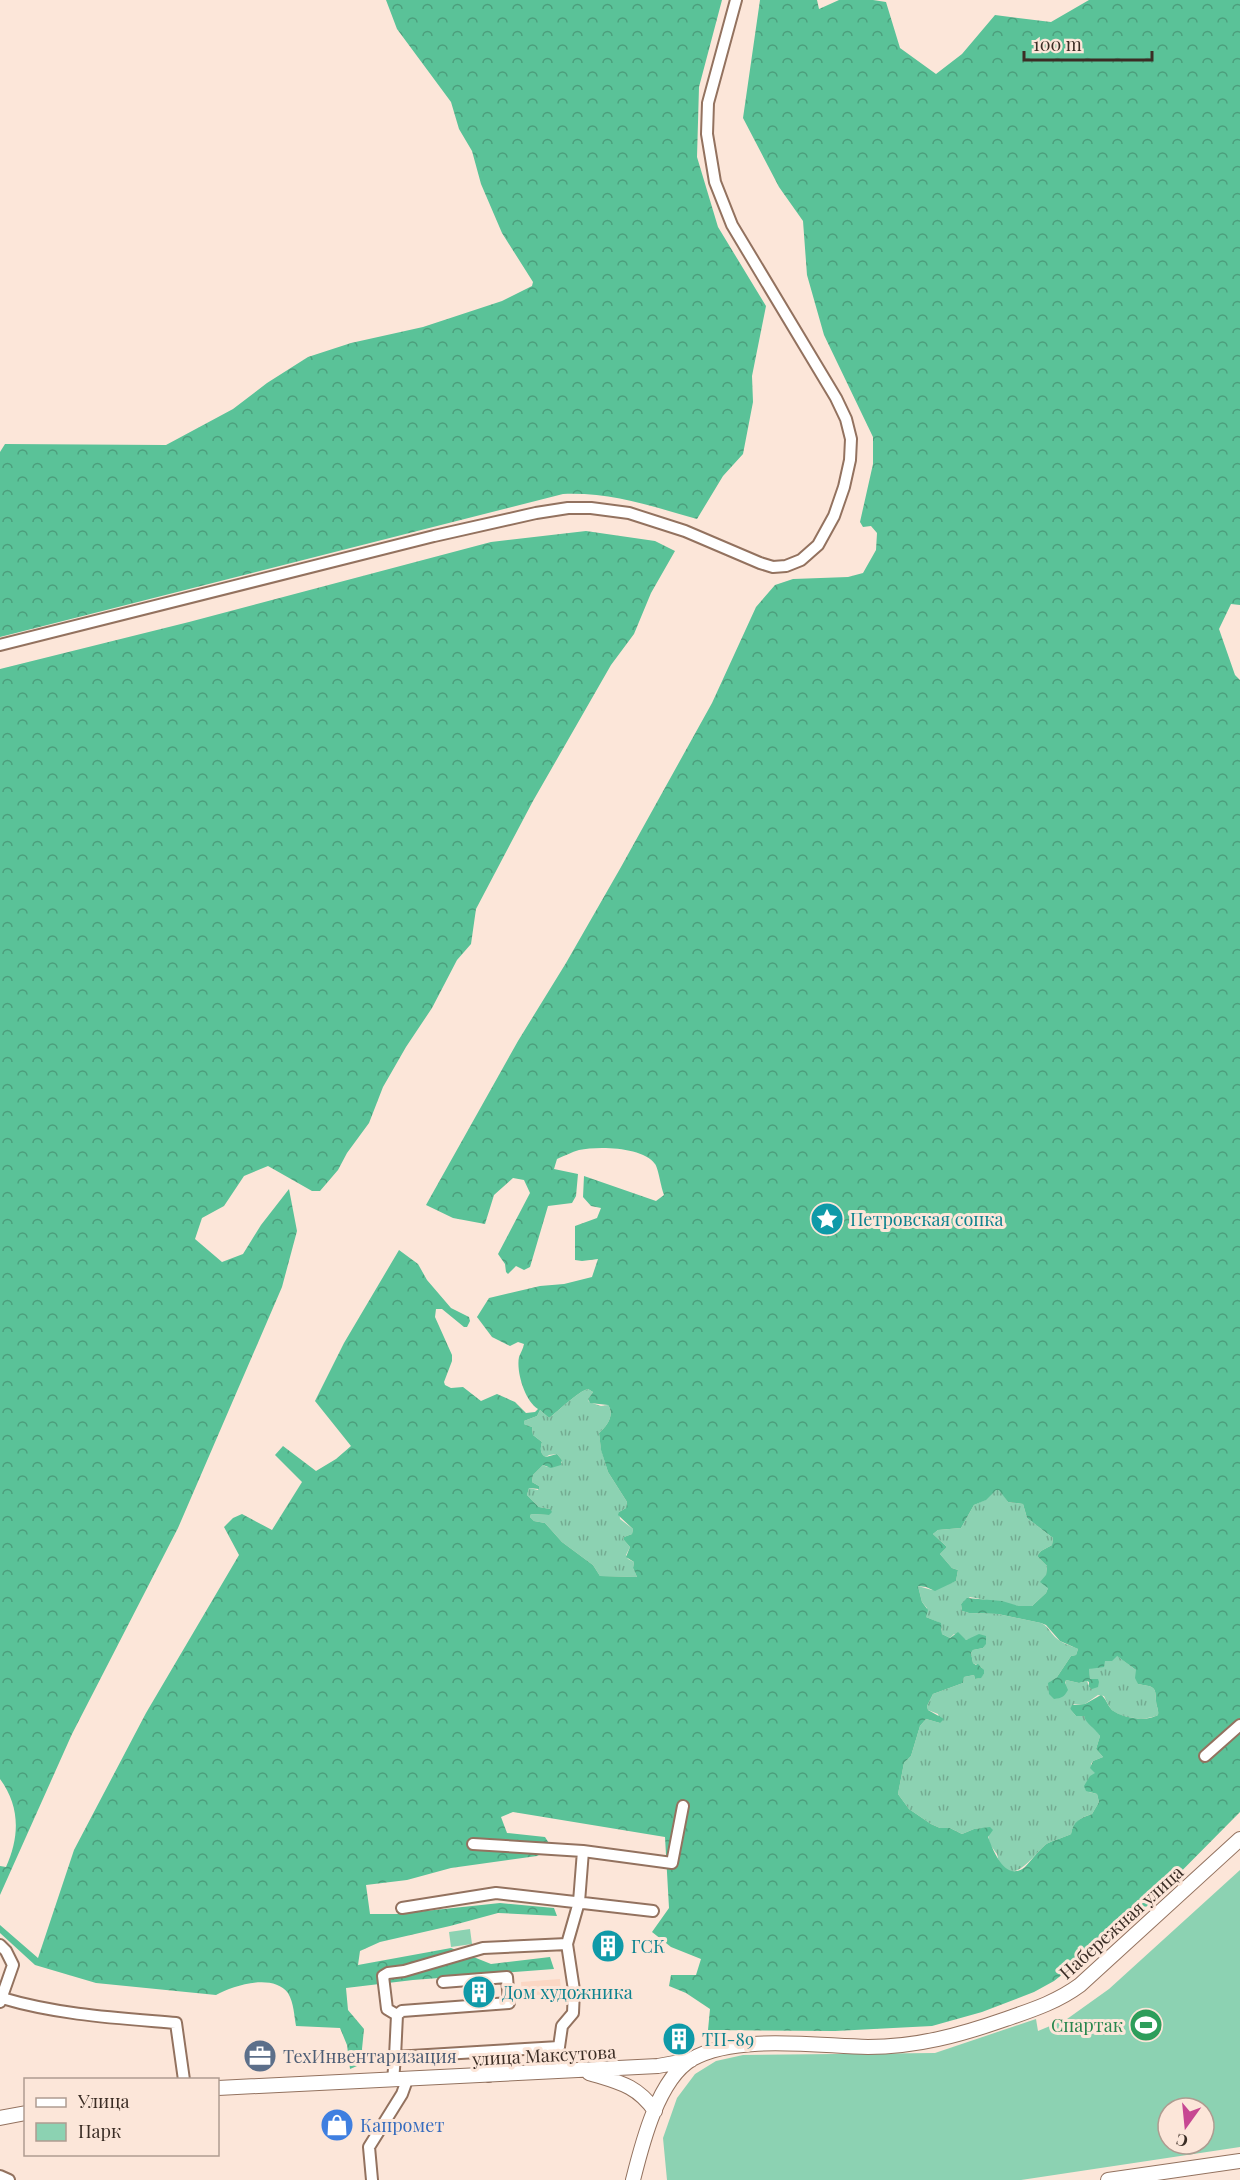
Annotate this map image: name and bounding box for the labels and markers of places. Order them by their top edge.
place icon: Петровская сопка [809,1201,845,1237]
place label: Петровская сопка [850,1207,1004,1231]
building icon: ГСК [590,1928,626,1964]
place label: ГСК [631,1934,665,1958]
building icon: Дом художника [461,1974,497,2010]
place label: Дом художника [502,1980,633,2004]
sports icon: Спартак [1128,2007,1164,2043]
place label: Спартак [1051,2013,1123,2037]
building icon: ТП-89 [661,2021,697,2057]
place label: ТП-89 [702,2027,754,2051]
office icon: ТехИнвентаризация [242,2038,278,2074]
place label: ТехИнвентаризация [283,2044,457,2068]
shop icon: Капромет [319,2107,355,2143]
place label: Капромет [360,2113,444,2137]

